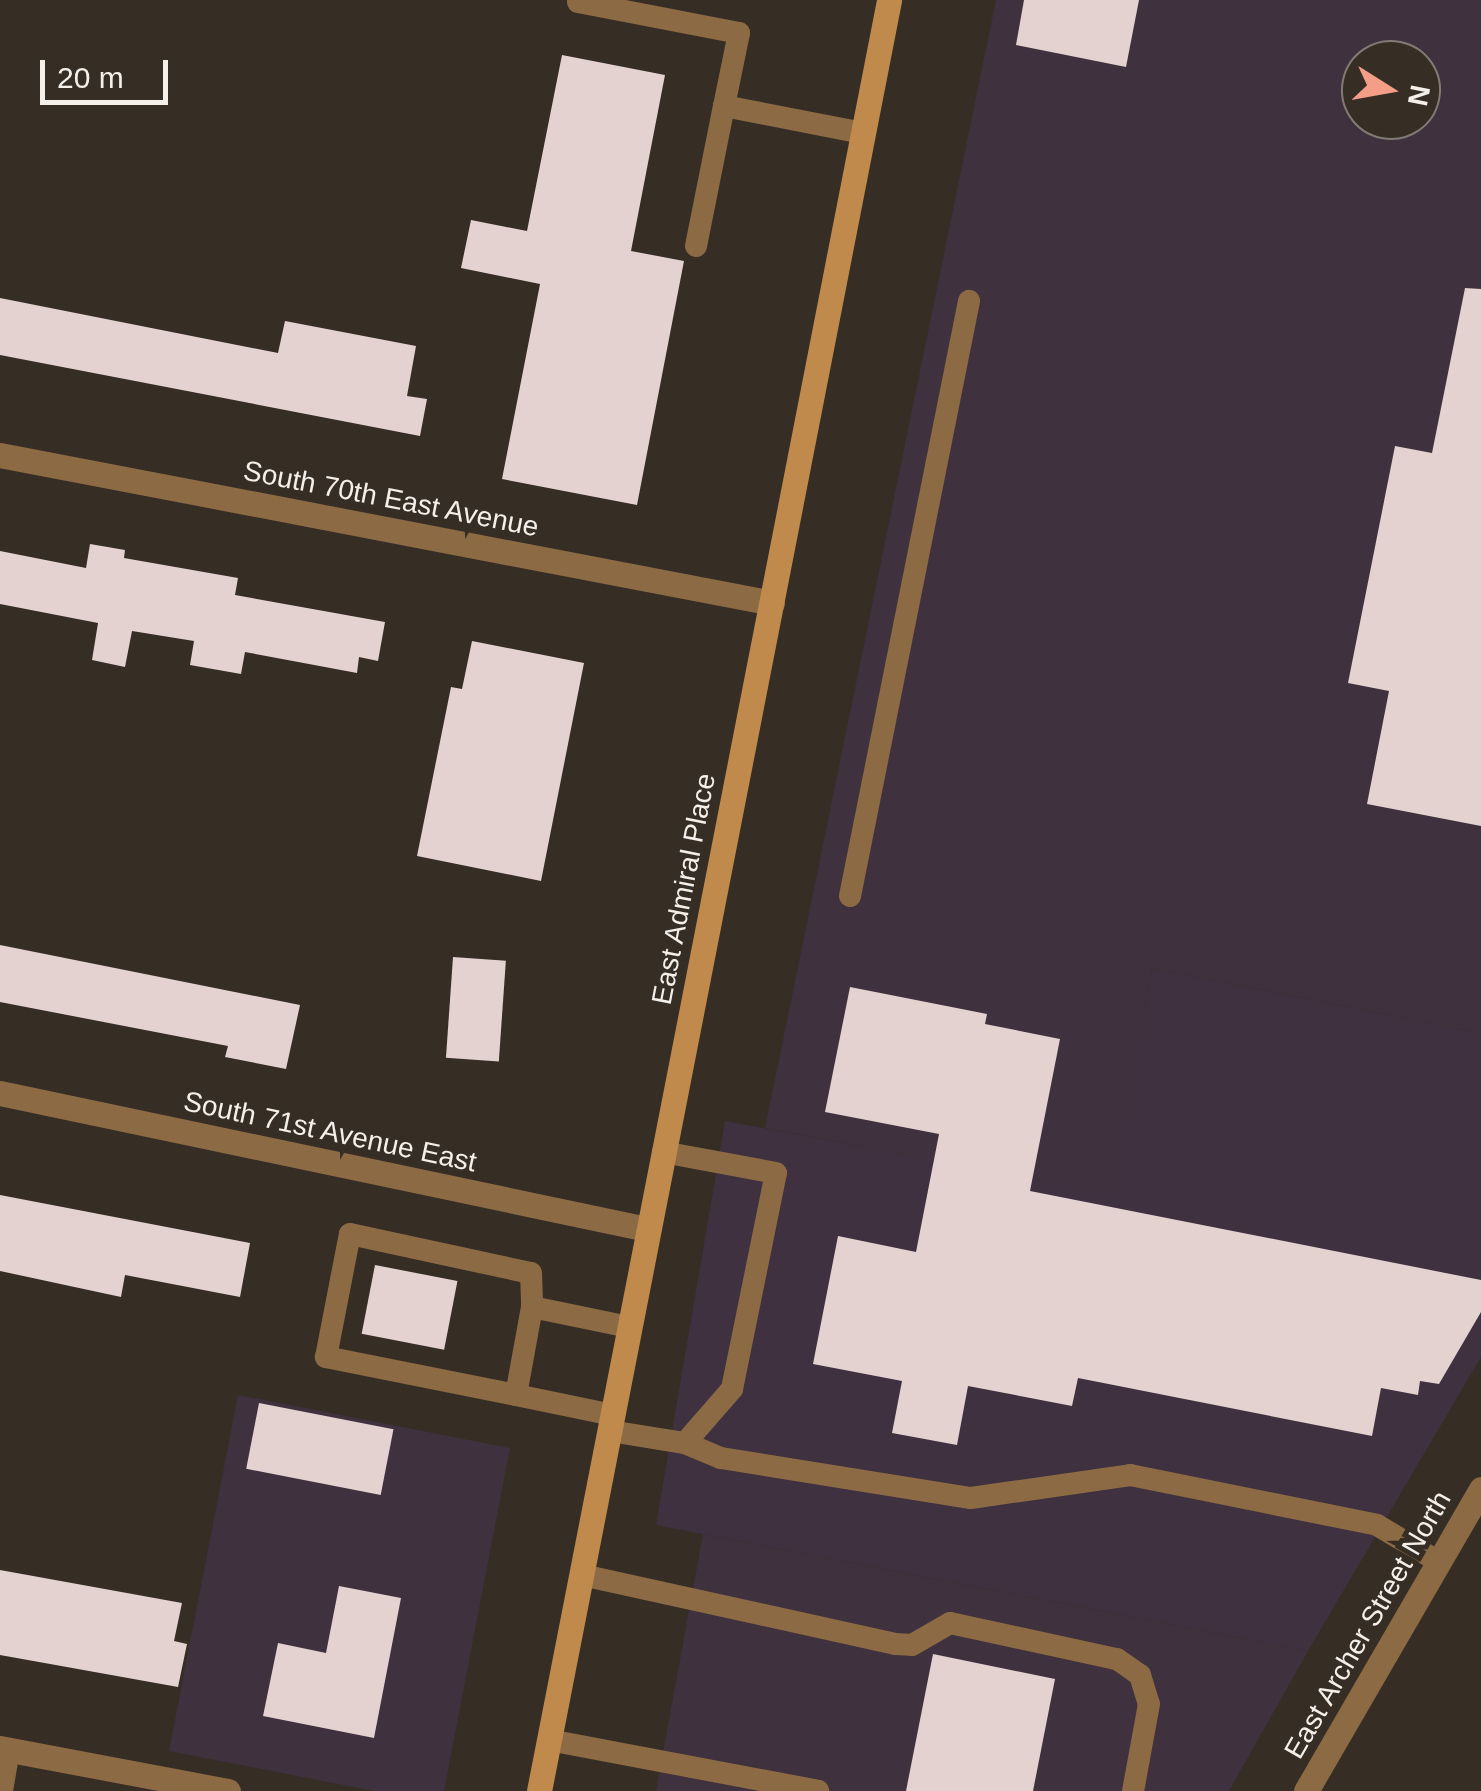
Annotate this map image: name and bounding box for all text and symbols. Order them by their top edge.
scale bar [45,40,172,102]
north arrow [1341,40,1441,140]
text: 20 m [57,61,124,94]
text: N [1402,83,1436,108]
street label: South 70th East Avenue [240,454,542,544]
street label: East Admiral Place [645,770,723,1008]
street label: South 71st Avenue East [180,1084,480,1180]
street label: East Archer Street North [1277,1485,1459,1765]

